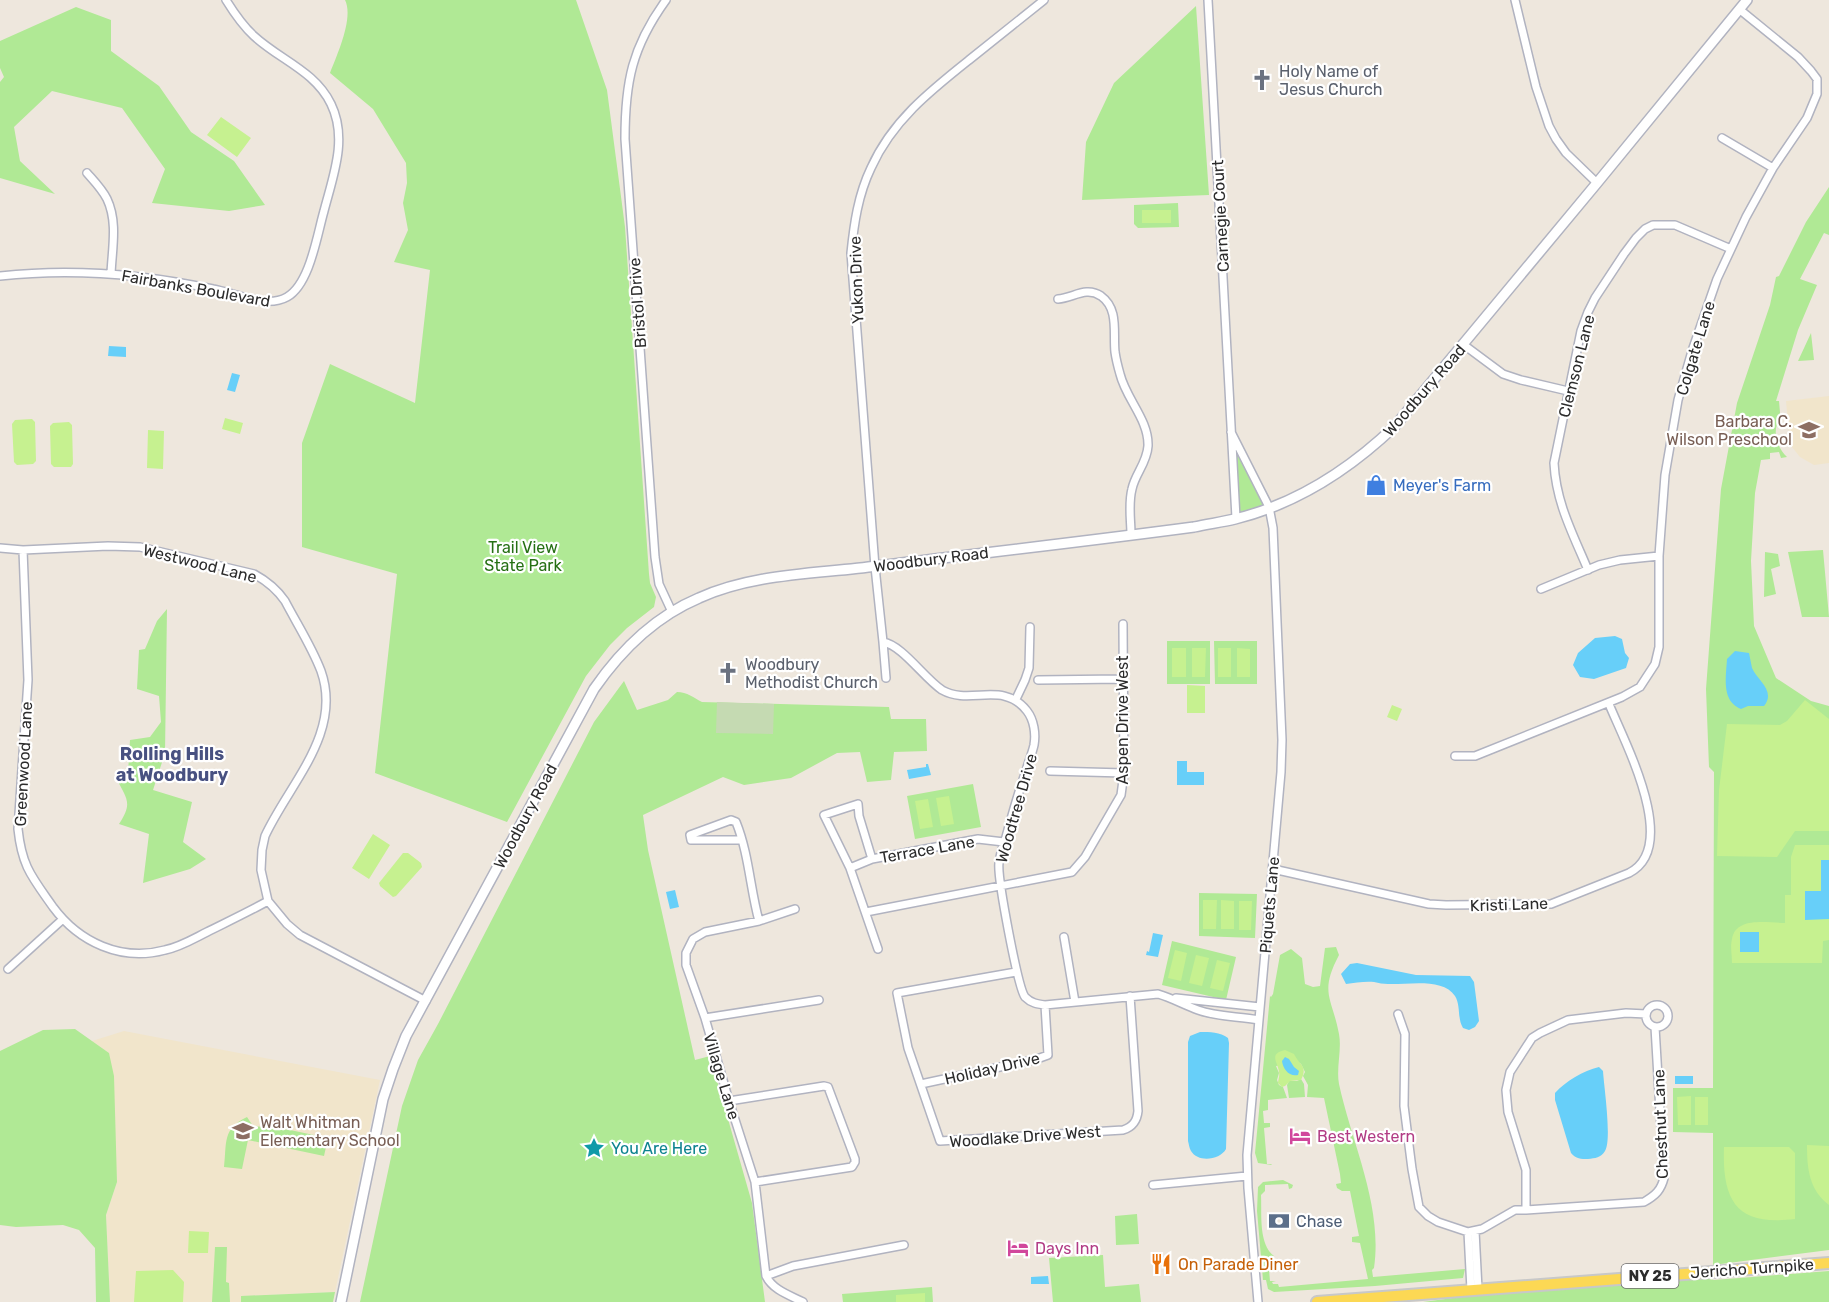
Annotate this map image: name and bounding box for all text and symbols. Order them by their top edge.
place label: Holy Name of Jesus Church [1279,62,1383,99]
church icon: Holy Name of Jesus Church [1250,68,1274,92]
street label: Carnegie Court [1208,159,1233,273]
street label: Yukon Drive [845,236,868,324]
street label: Bristol Drive [625,257,650,349]
street label: Fairbanks Boulevard [120,266,272,311]
street label: Colgate Lane [1672,299,1719,398]
street label: Clemson Lane [1555,313,1598,419]
street label: Woodbury Road [1379,340,1470,440]
place label: Barbara C. Wilson Preschool [1666,412,1792,449]
school or university icon: Barbara C. Wilson Preschool [1797,418,1821,442]
shop icon: Meyer's Farm [1364,473,1388,497]
place label: Meyer's Farm [1393,476,1491,495]
park label: Trail View State Park [484,538,562,575]
street label: Westwood Lane [141,540,259,587]
street label: Woodbury Road [872,543,990,576]
place label: Woodbury Methodist Church [745,655,878,692]
street label: Aspen Drive West [1113,655,1132,785]
church icon: Woodbury Methodist Church [716,661,740,685]
street label: Greenwood Lane [11,701,36,827]
district label: Rolling Hills at Woodbury [116,743,228,786]
street label: Woodtree Drive [992,751,1041,865]
street label: Woodbury Road [490,761,561,872]
street label: Terrace Lane [878,832,976,867]
street label: Piquets Lane [1256,856,1283,954]
street label: Kristi Lane [1470,894,1548,915]
street label: Village Lane [699,1030,744,1122]
street label: Holiday Drive [943,1048,1042,1089]
street label: Chestnut Lane [1649,1069,1672,1179]
place label: Walt Whitman Elementary School [260,1113,400,1150]
school or university icon: Walt Whitman Elementary School [231,1119,255,1143]
street label: Woodlake Drive West [949,1122,1101,1151]
hotel icon: Best Western [1288,1124,1312,1148]
place label: Best Western [1317,1127,1415,1146]
place icon: You Are Here [582,1136,606,1160]
place label: You Are Here [611,1139,707,1158]
bank icon: Chase [1267,1209,1291,1233]
place label: Chase [1296,1212,1342,1231]
hotel icon: Days Inn [1006,1236,1030,1260]
place label: Days Inn [1035,1239,1099,1258]
restaurant icon: On Parade Diner [1149,1252,1173,1276]
place label: On Parade Diner [1178,1255,1298,1274]
street label: Jericho Turnpike [1690,1255,1815,1282]
road number: NY 25 [1622,1264,1678,1288]

